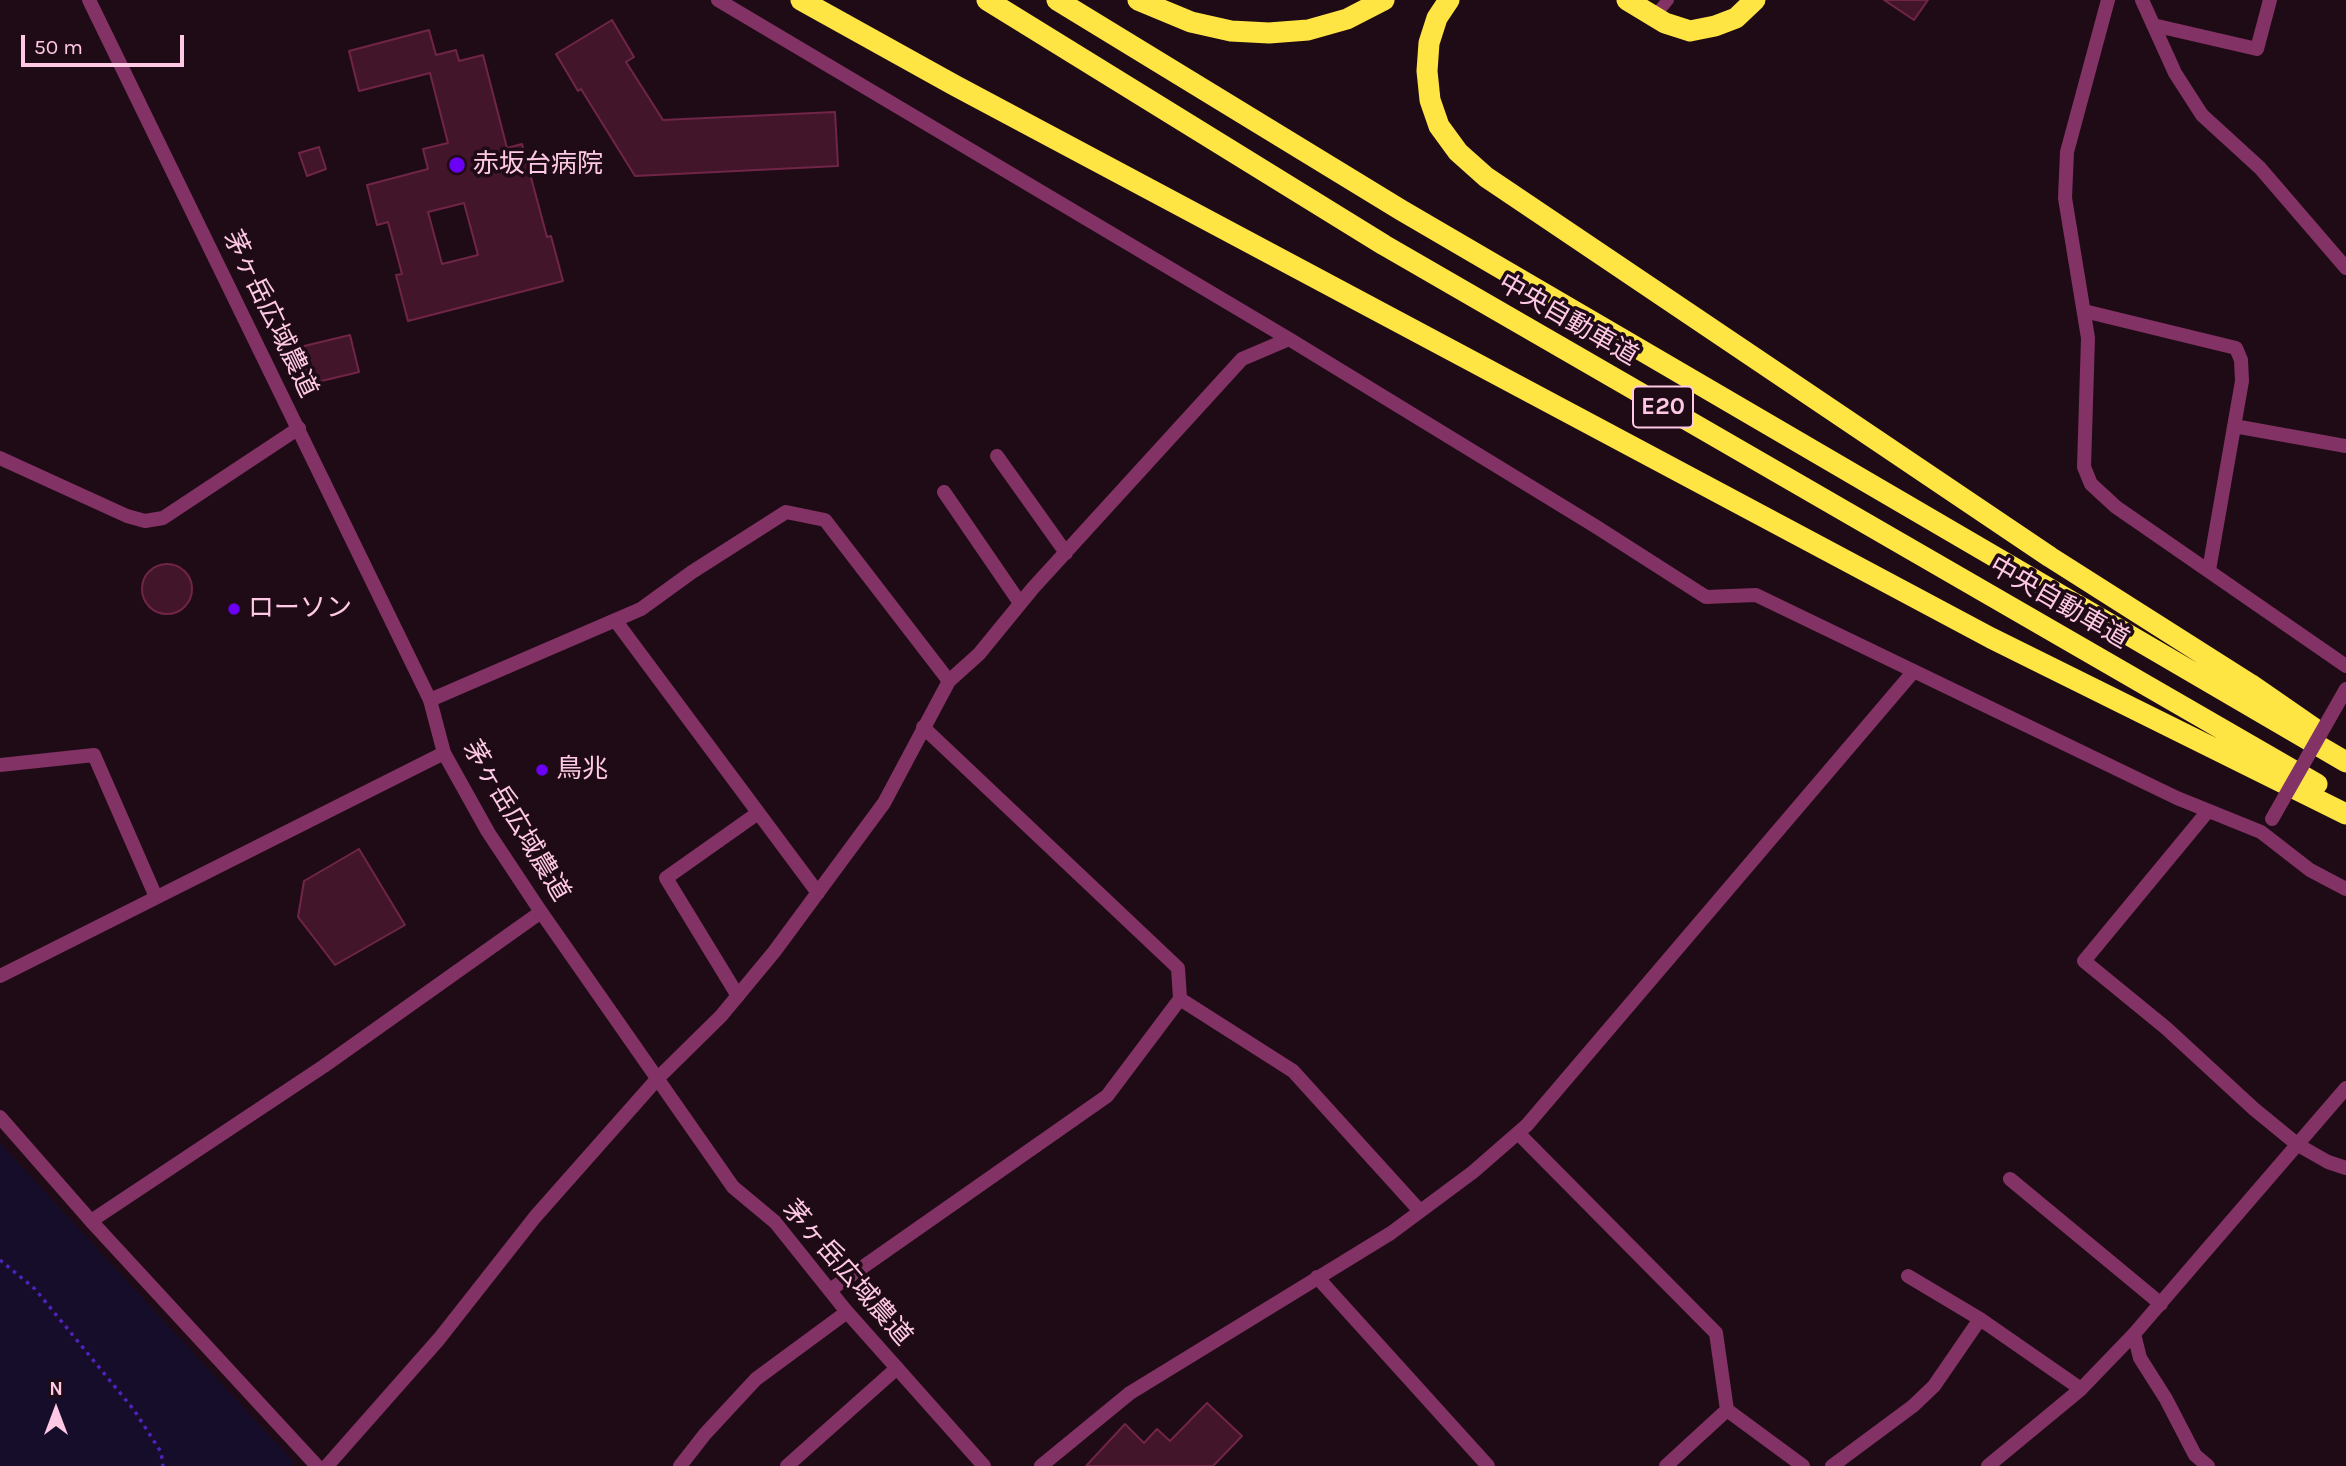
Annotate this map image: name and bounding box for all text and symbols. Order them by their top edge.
scale bar [24,21,187,65]
text: 50 m [34,35,83,59]
place label: 赤坂台病院 [473,149,603,181]
marker: 赤坂台病院 [447,155,467,175]
street label: 茅ヶ岳広域農道 [216,225,324,403]
street label: 中央自動車道 [1493,267,1643,373]
road number: E20 [1633,386,1693,428]
street label: 中央自動車道 [1984,550,2134,656]
place label: ローソン [248,593,352,625]
marker: ローソン [226,601,242,617]
street label: 茅ヶ岳広域農道 [456,735,576,907]
place label: 鳥兆 [556,754,608,786]
marker: 鳥兆 [534,762,550,778]
street label: 茅ヶ岳広域農道 [776,1194,918,1352]
north arrow [21,1375,91,1445]
text: N [49,1378,63,1400]

